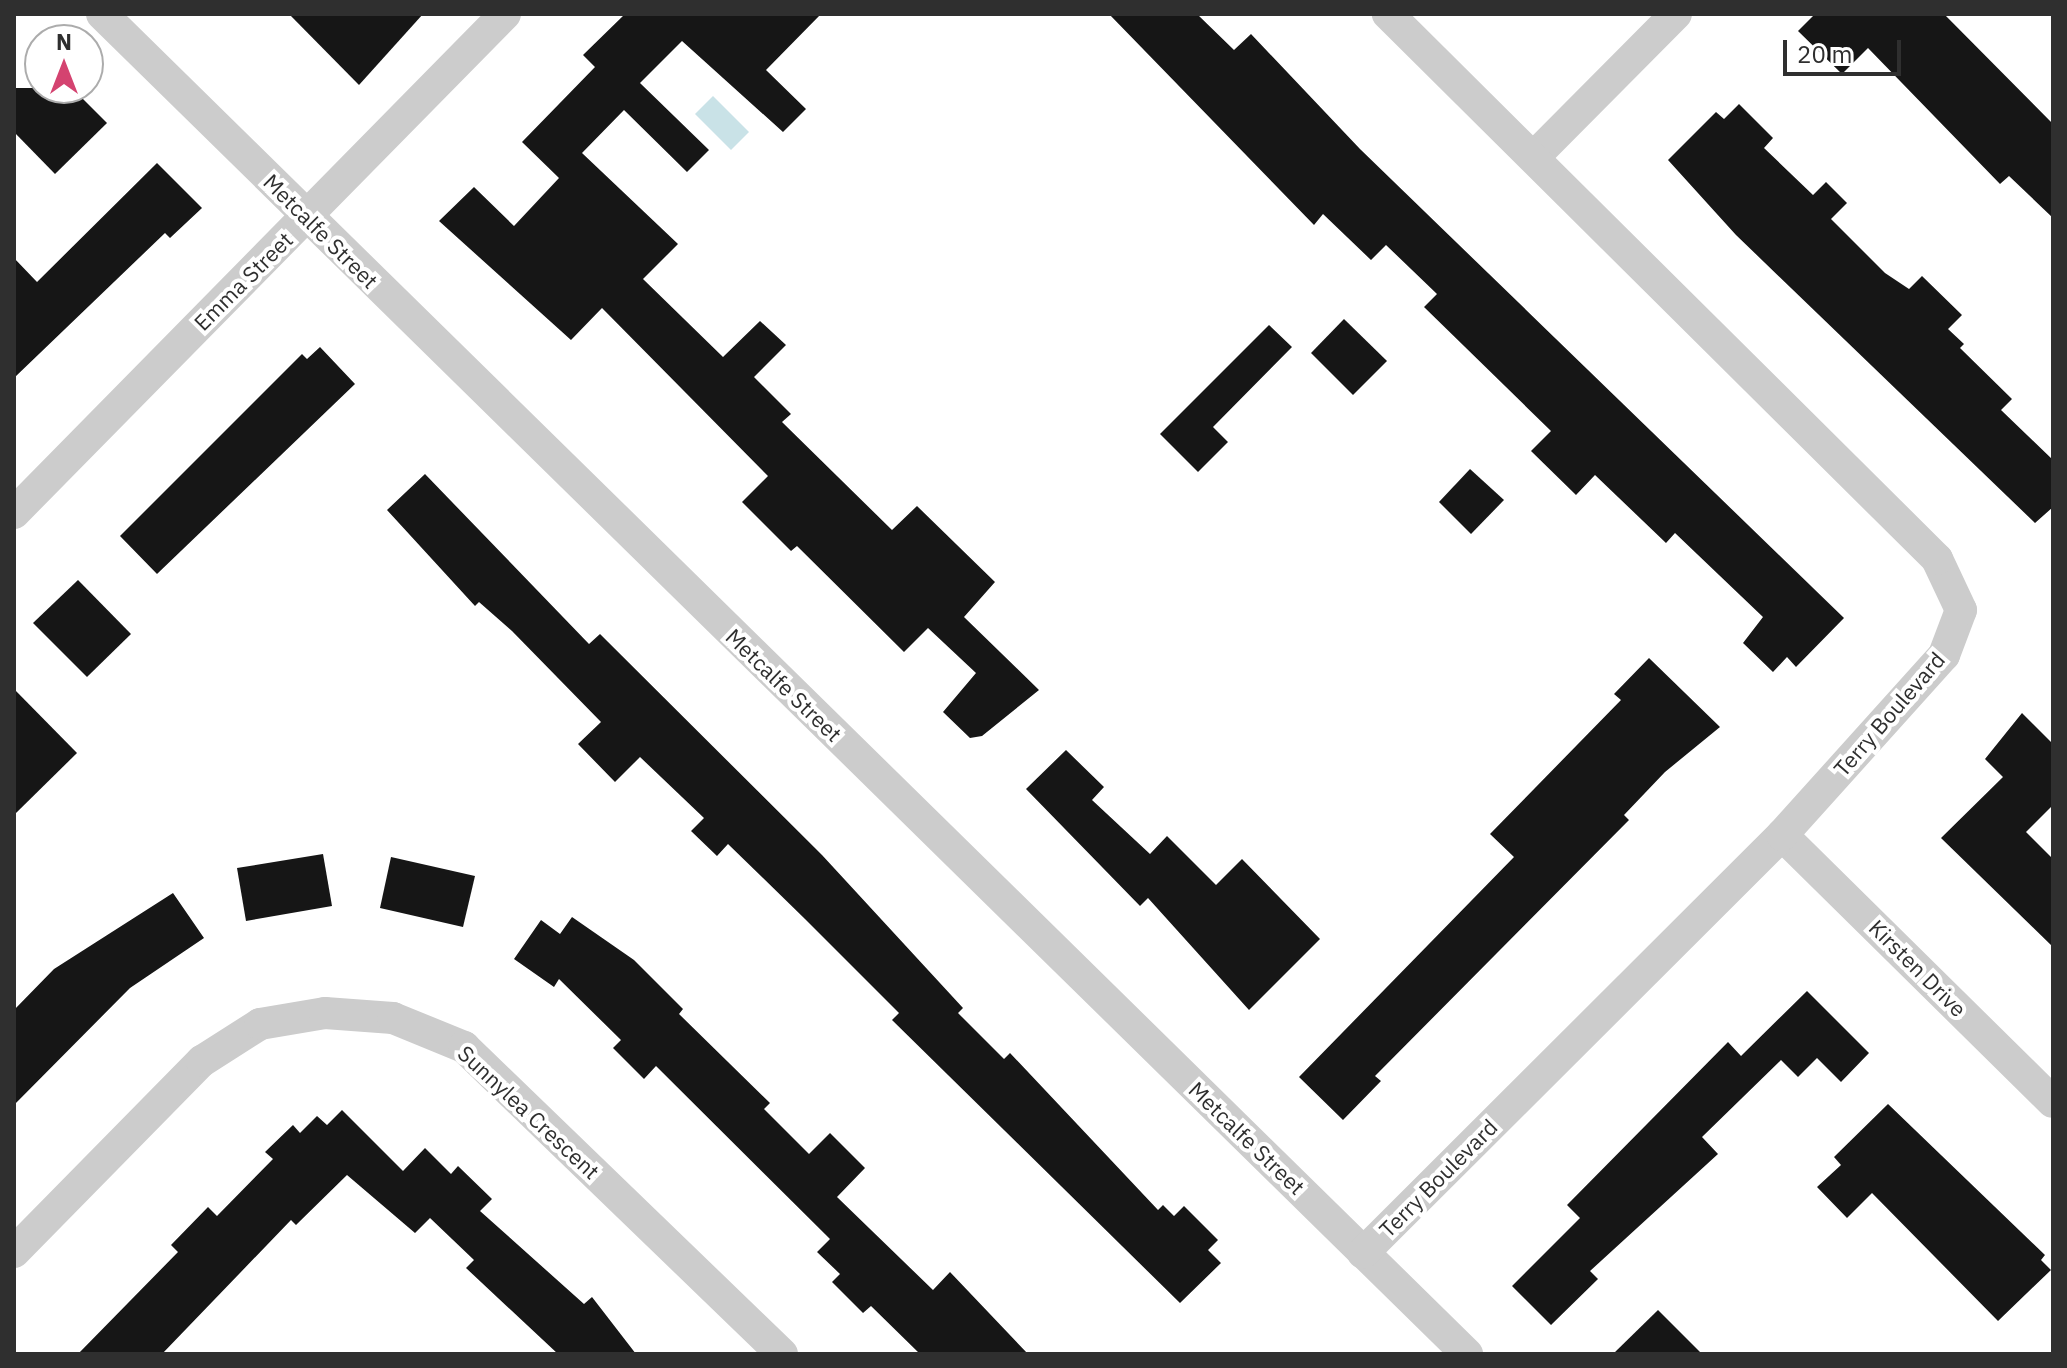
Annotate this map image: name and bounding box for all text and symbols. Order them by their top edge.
north arrow [24,24,104,104]
scale bar [1787,24,1905,74]
text: N [56,27,72,56]
text: 20 m [1797,38,1852,70]
street label: Metcalfe Street [258,168,384,294]
street label: Emma Street [188,226,298,336]
street label: Metcalfe Street [721,623,847,747]
street label: Terry Boulevard [1828,647,1950,781]
street label: Kirsten Drive [1864,914,1972,1022]
street label: Sunnylea Crescent [453,1040,605,1184]
street label: Metcalfe Street [1184,1076,1310,1200]
street label: Terry Boulevard [1374,1114,1502,1242]

